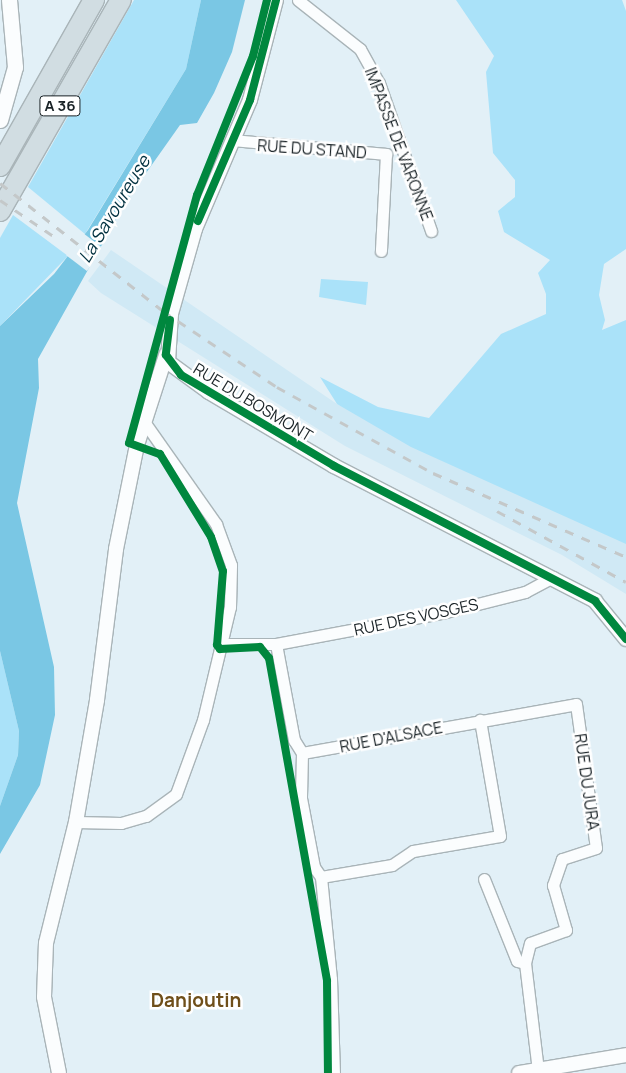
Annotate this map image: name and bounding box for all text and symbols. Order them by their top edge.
street label: IMPASSE DE VARONNE [361,65,437,223]
road number: A 36 [39,94,81,118]
street label: RUE DU STAND [257,136,367,162]
water label: La Savoureuse [74,152,154,266]
street label: RUE DU BOSMONT [190,359,316,445]
street label: RUE DES VOSGES [352,594,480,640]
street label: RUE D'ALSACE [338,718,444,756]
street label: RUE DU JURA [571,732,603,832]
district label: Danjoutin [151,990,241,1012]

